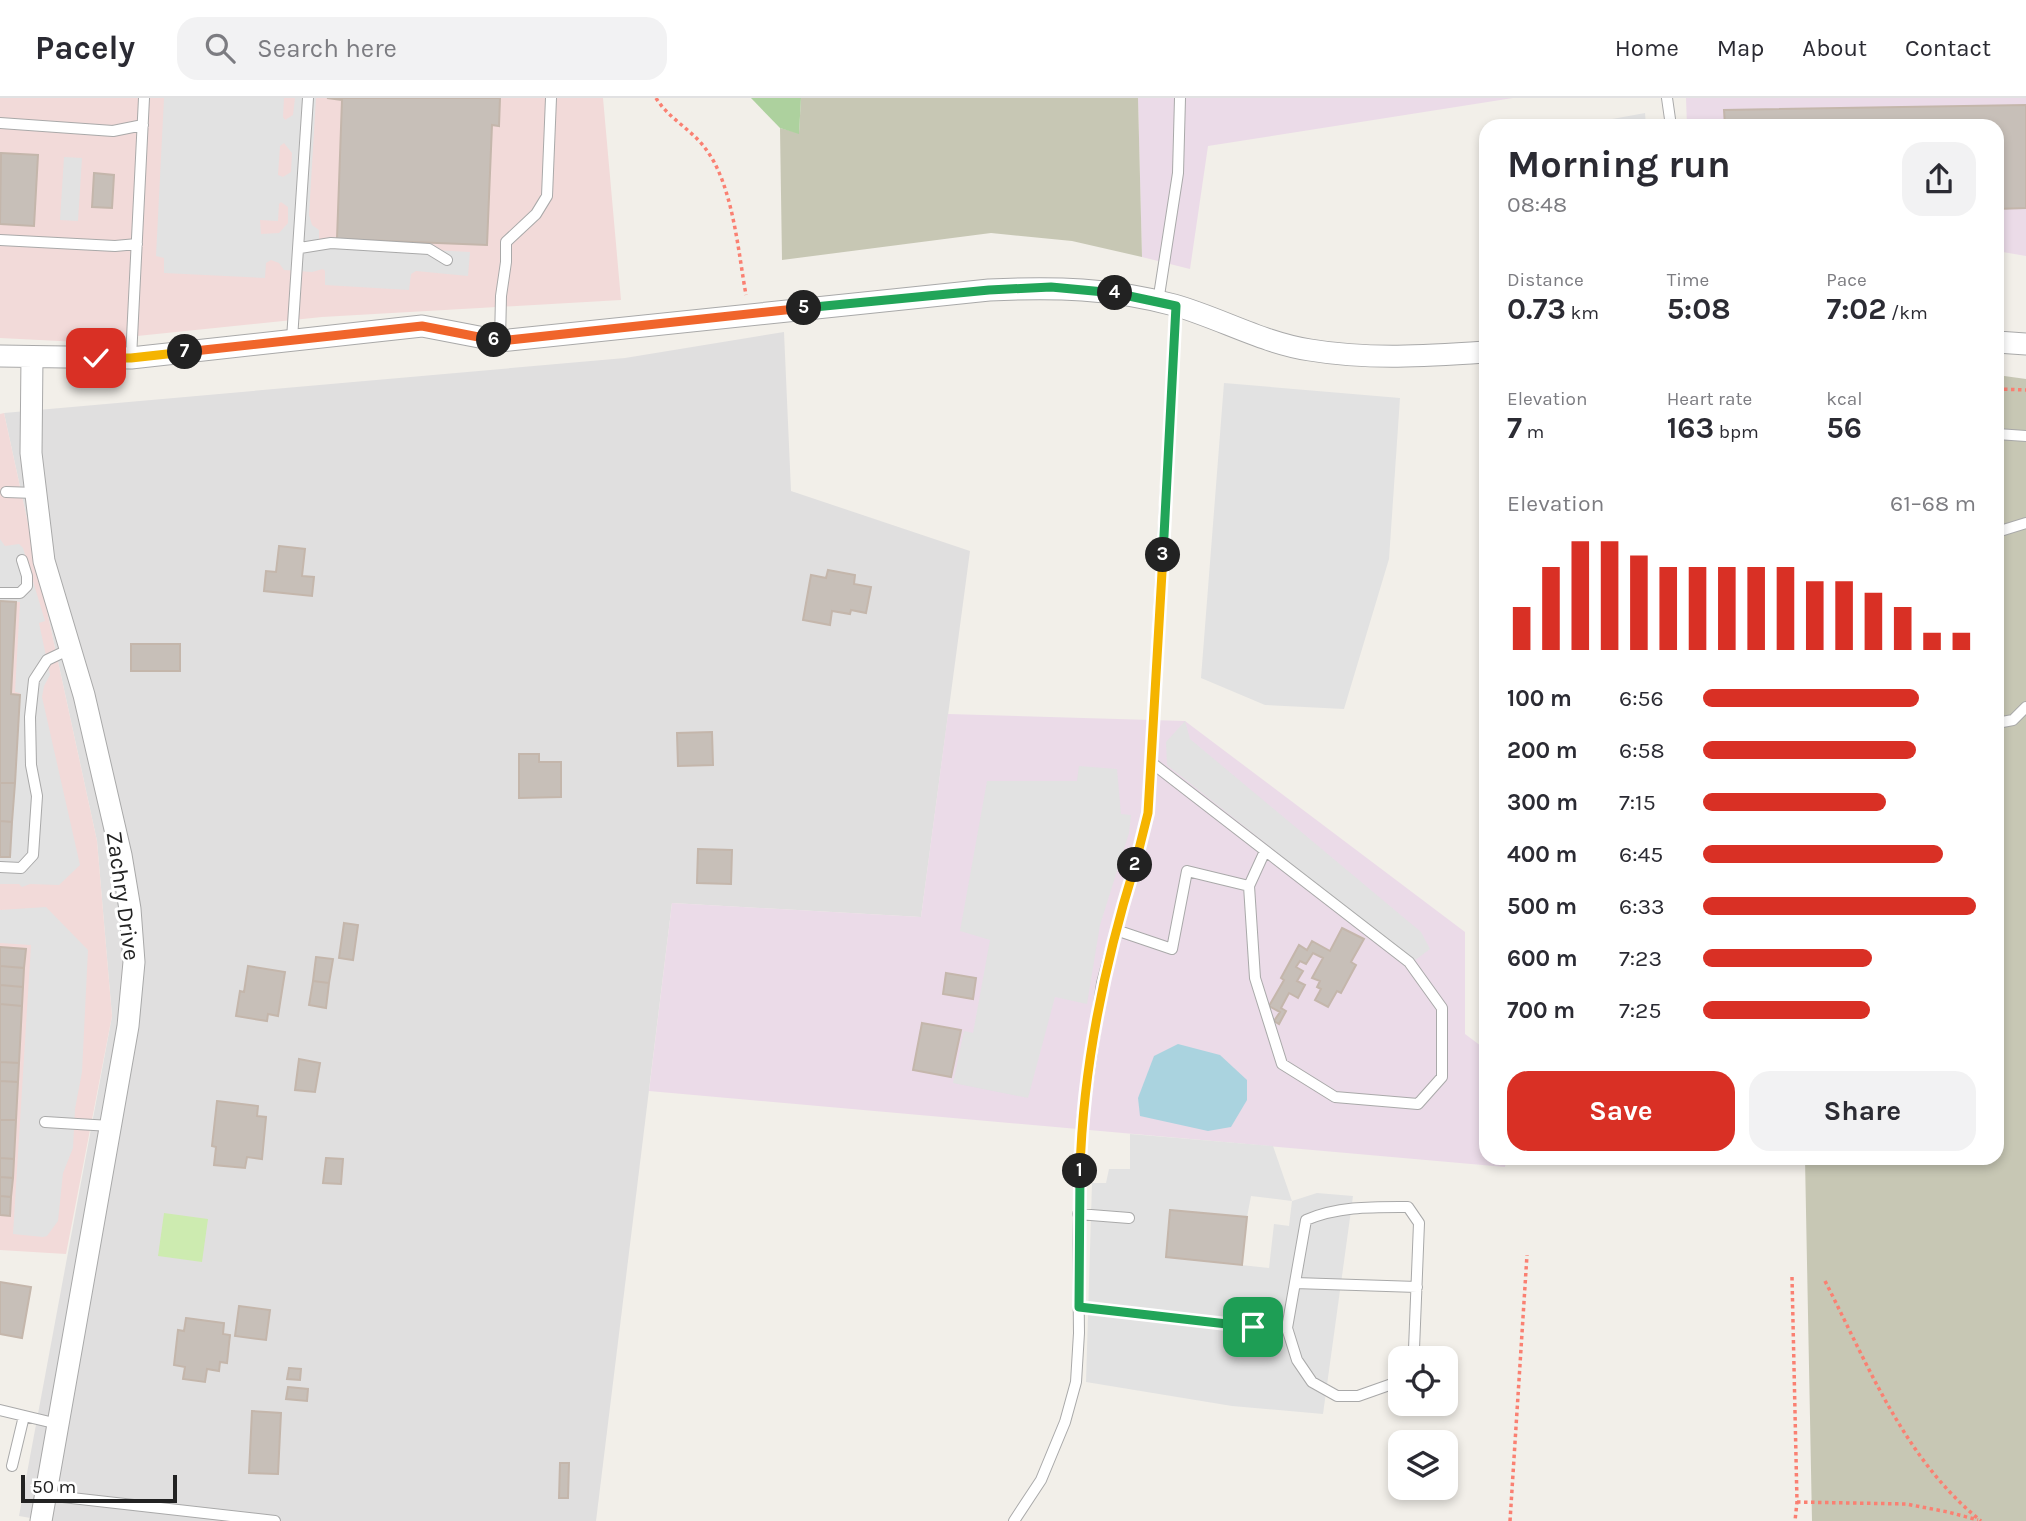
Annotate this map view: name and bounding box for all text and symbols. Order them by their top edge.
search box [177,17,667,80]
text: Pacely [35,29,135,67]
icon: search [201,29,239,67]
text: Search here [257,33,397,64]
text: Home [1615,34,1679,62]
text: Map [1717,34,1764,62]
text: About [1802,34,1867,62]
text: Contact [1905,34,1991,62]
text: Morning run [1507,142,1731,187]
button: share [1902,142,1976,216]
text: 08:48 [1507,191,1567,218]
text: Distance [1507,269,1584,291]
text: Time [1667,269,1709,291]
text: Pace [1826,269,1867,291]
pin: 4 [1098,276,1132,310]
text: 4 [1109,281,1120,303]
pin: 5 [786,290,822,326]
text: 0.73 [1507,291,1566,327]
text: 5:08 [1667,291,1731,327]
text: 7:02 [1826,291,1886,327]
text: 5 [798,296,809,318]
text: km [1566,302,1599,324]
text: /km [1886,302,1928,324]
pin: 6 [476,322,512,358]
pin [66,328,126,388]
text: 6 [488,328,499,350]
pin: 7 [168,334,202,370]
icon: check [77,339,115,377]
text: 7 [180,340,189,362]
text: Elevation [1507,388,1587,410]
text: Heart rate [1667,388,1752,410]
text: kcal [1826,388,1863,410]
text: 7 [1507,410,1522,446]
text: 163 [1667,410,1714,446]
text: 56 [1826,410,1862,446]
text: m [1522,421,1544,443]
text: bpm [1714,421,1759,443]
text: Elevation [1507,490,1604,517]
text: 61–68 m [1890,490,1976,517]
pin: 3 [1146,538,1180,573]
text: 3 [1157,543,1168,565]
text: 100 m [1507,685,1572,712]
text: 6:56 [1619,685,1664,712]
text: 200 m [1507,737,1578,764]
text: 6:58 [1619,737,1665,764]
text: 300 m [1507,789,1578,816]
text: 7:15 [1619,789,1656,816]
street label: Zachry Drive [101,830,145,962]
text: 400 m [1507,841,1577,868]
text: 6:45 [1619,841,1663,868]
pin: 2 [1118,848,1152,882]
text: 2 [1129,853,1140,875]
text: 500 m [1507,893,1577,920]
text: 6:33 [1619,893,1665,920]
text: 600 m [1507,945,1578,972]
text: 7:23 [1619,945,1662,972]
text: 700 m [1507,997,1575,1024]
text: 7:25 [1619,997,1661,1024]
button: Save [1507,1071,1735,1151]
button: Share [1749,1071,1976,1151]
pin: 1 [1062,1154,1098,1188]
text: 1 [1076,1159,1083,1181]
pin [1223,1297,1283,1357]
icon: arrive [1234,1308,1272,1346]
map controls [1388,1346,1458,1500]
button: locate [1388,1346,1458,1416]
button: layers [1388,1430,1458,1500]
scale bar [21,1472,177,1504]
text: 50 m [32,1476,76,1498]

